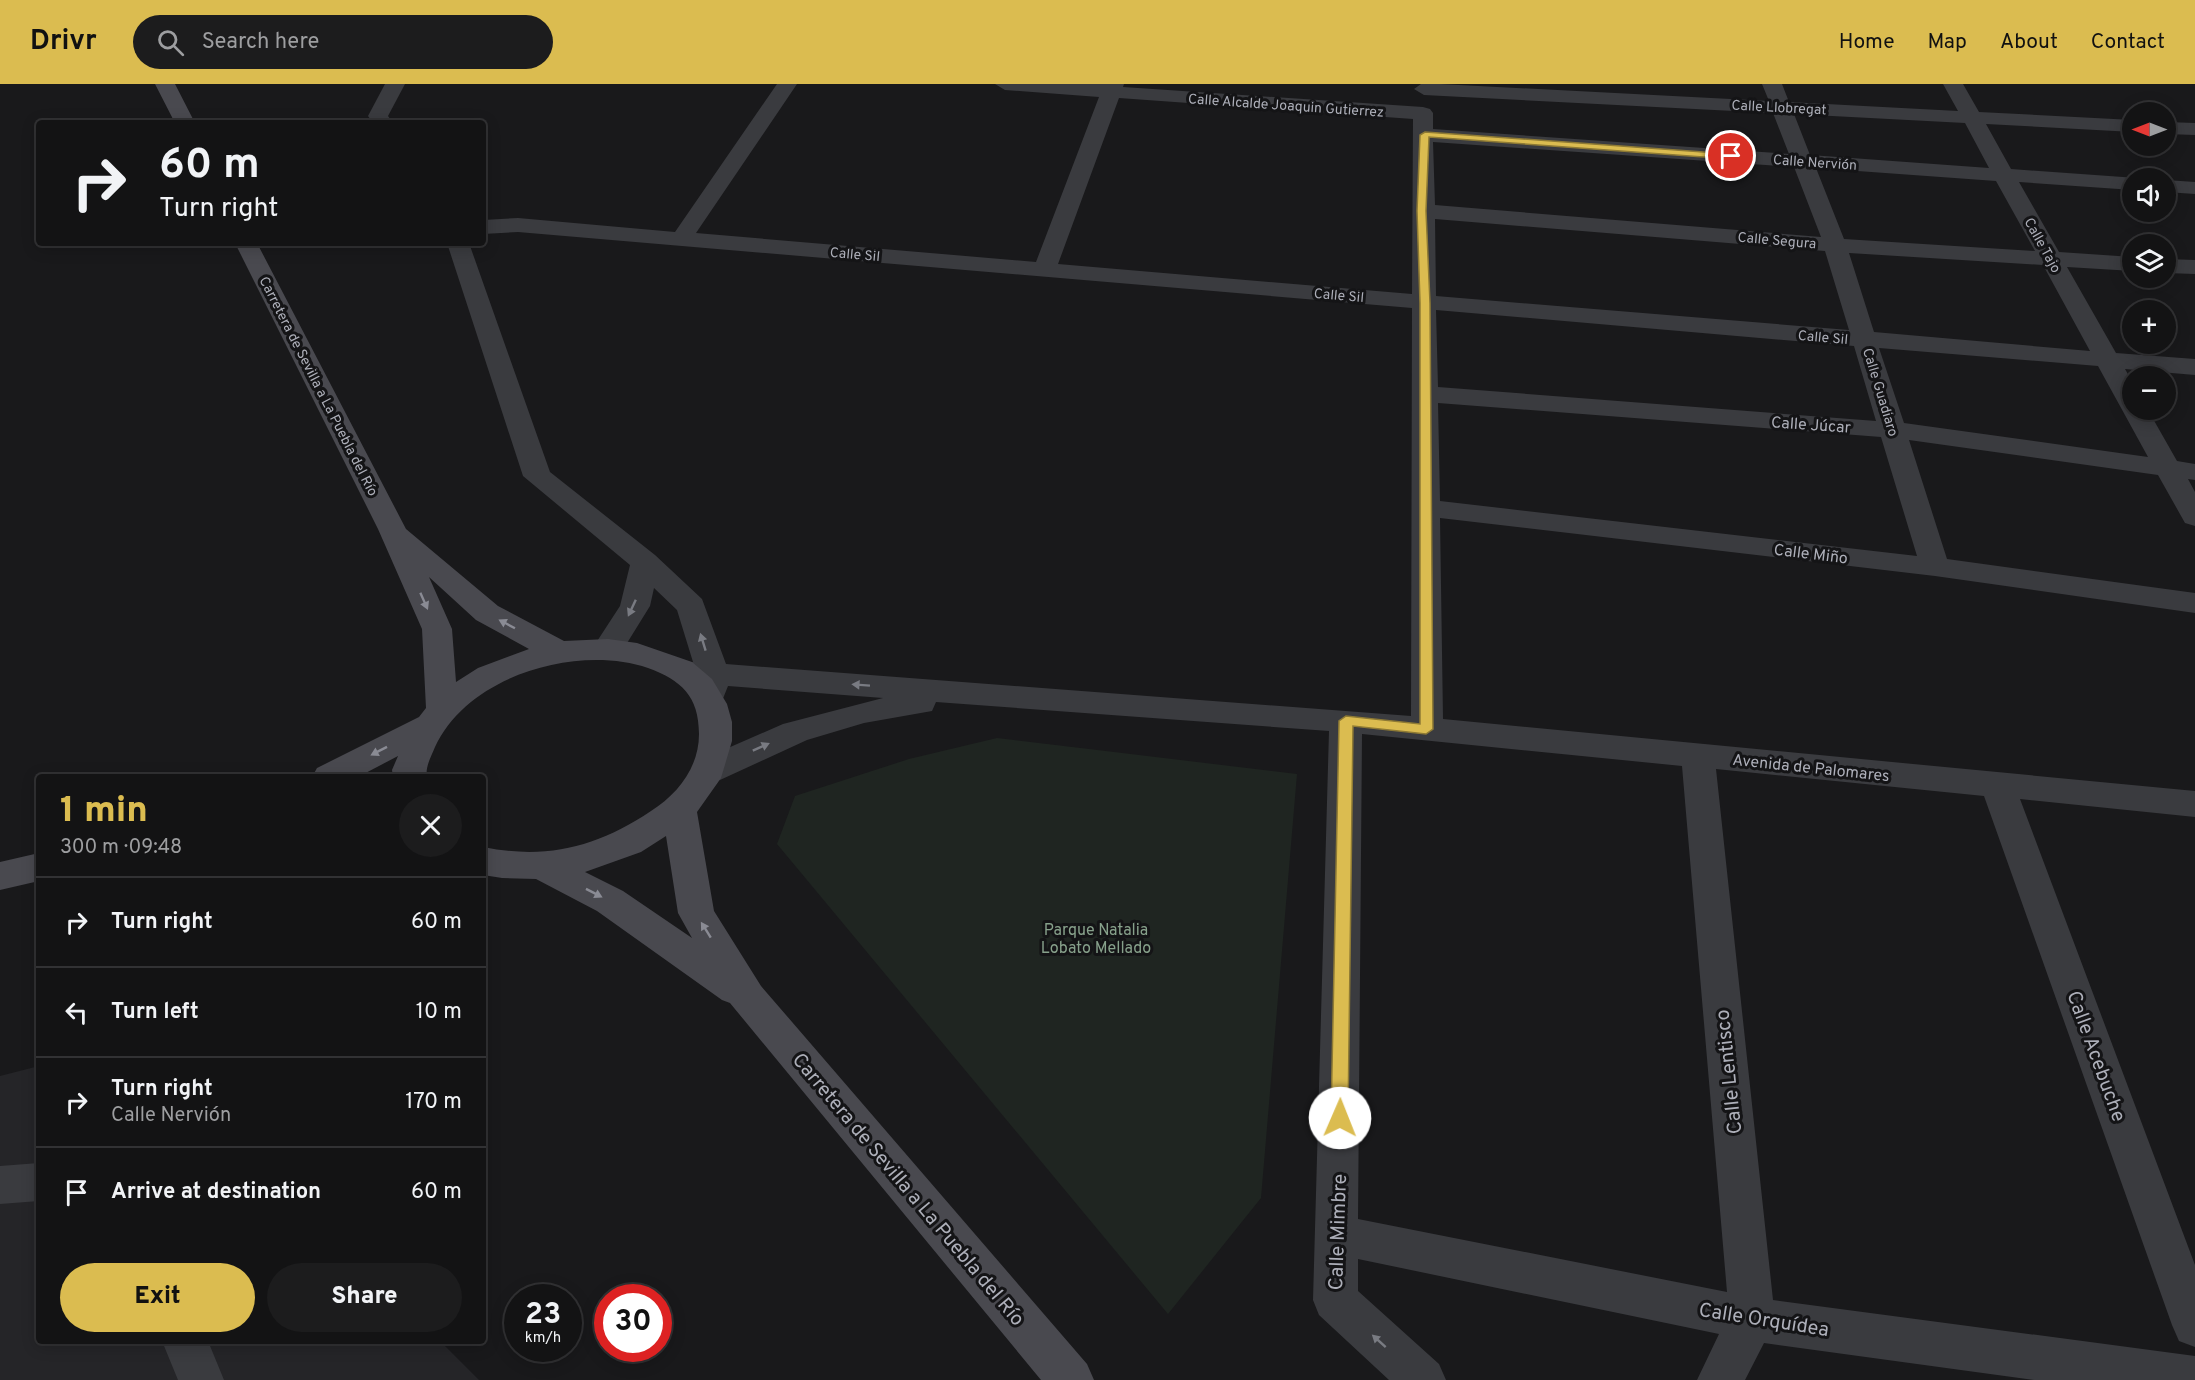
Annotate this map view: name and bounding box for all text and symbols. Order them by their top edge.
search box [133,15,553,69]
text: Drivr [30,24,97,60]
icon: search [154,26,187,59]
text: Search here [202,29,319,56]
text: Home [1839,29,1895,56]
text: Map [1928,29,1967,56]
text: About [2000,29,2058,56]
text: Contact [2091,29,2165,56]
street label: Calle Alcalde Joaquin Gutierrez [1187,91,1384,122]
street label: Calle Llobregat [1731,98,1827,119]
north arrow [2122,102,2176,156]
map controls [2122,102,2176,420]
pin [1705,130,1756,181]
icon: arrive [1714,139,1747,172]
text: 60 m [159,140,260,193]
icon: right [60,144,138,222]
street label: Calle Nervión [1772,152,1857,175]
button: sound [2122,168,2176,222]
text: Turn right [159,192,278,226]
street label: Calle Tajo [2020,215,2064,276]
street label: Calle Segura [1737,230,1817,253]
button: layers [2122,234,2176,288]
street label: Calle Sil [829,245,881,266]
street label: Carretera de Sevilla a La Puebla del Río [255,274,381,500]
street label: Calle Sil [1313,286,1365,307]
button: + [2122,300,2176,354]
street label: Calle Sil [1797,328,1849,349]
street label: Calle Guadiaro [1858,346,1901,439]
button: − [2122,366,2176,420]
street label: Calle Júcar [1770,413,1851,439]
street label: Calle Miño [1773,541,1849,569]
one-way arrow [420,593,429,610]
one-way arrow [627,599,637,617]
one-way arrow [498,619,515,629]
one-way arrow [697,633,707,651]
one-way arrow [851,681,870,690]
one-way arrow [753,743,770,752]
one-way arrow [371,747,388,756]
street label: Avenida de Palomares [1731,751,1890,787]
text: 1 min [60,789,148,835]
button: close [399,794,462,857]
text: 300 m · 09:48 [60,835,182,861]
one-way arrow [586,888,603,898]
icon: right [60,906,93,939]
text: Turn right [111,909,213,936]
text: 60 m [411,909,462,936]
park label: Parque Natalia Lobato Mellado [1041,921,1151,959]
one-way arrow [700,922,712,938]
street label: Calle Acebuche [2059,988,2131,1126]
icon: left [60,996,93,1029]
text: Turn left [111,999,199,1026]
text: 10 m [416,999,462,1026]
street label: Calle Lentisco [1711,1008,1749,1135]
street label: Carretera de Sevilla a La Puebla del Río [785,1048,1030,1332]
text: Turn right [111,1076,213,1103]
icon: right [60,1086,93,1119]
position arrow [1308,1086,1372,1150]
text: 170 m [405,1089,462,1116]
text: Calle Nervión [111,1103,231,1129]
street label: Calle Mimbre [1324,1173,1354,1291]
icon: arrive [60,1176,93,1209]
text: Arrive at destination [111,1179,321,1206]
text: 60 m [411,1179,462,1206]
button: Exit [60,1263,255,1332]
button: Share [267,1263,462,1332]
speed limit sign: 30 [594,1284,672,1362]
text: 23 [525,1297,561,1334]
street label: Calle Orquídea [1697,1298,1831,1344]
text: km/h [525,1329,561,1348]
one-way arrow [1372,1335,1387,1348]

